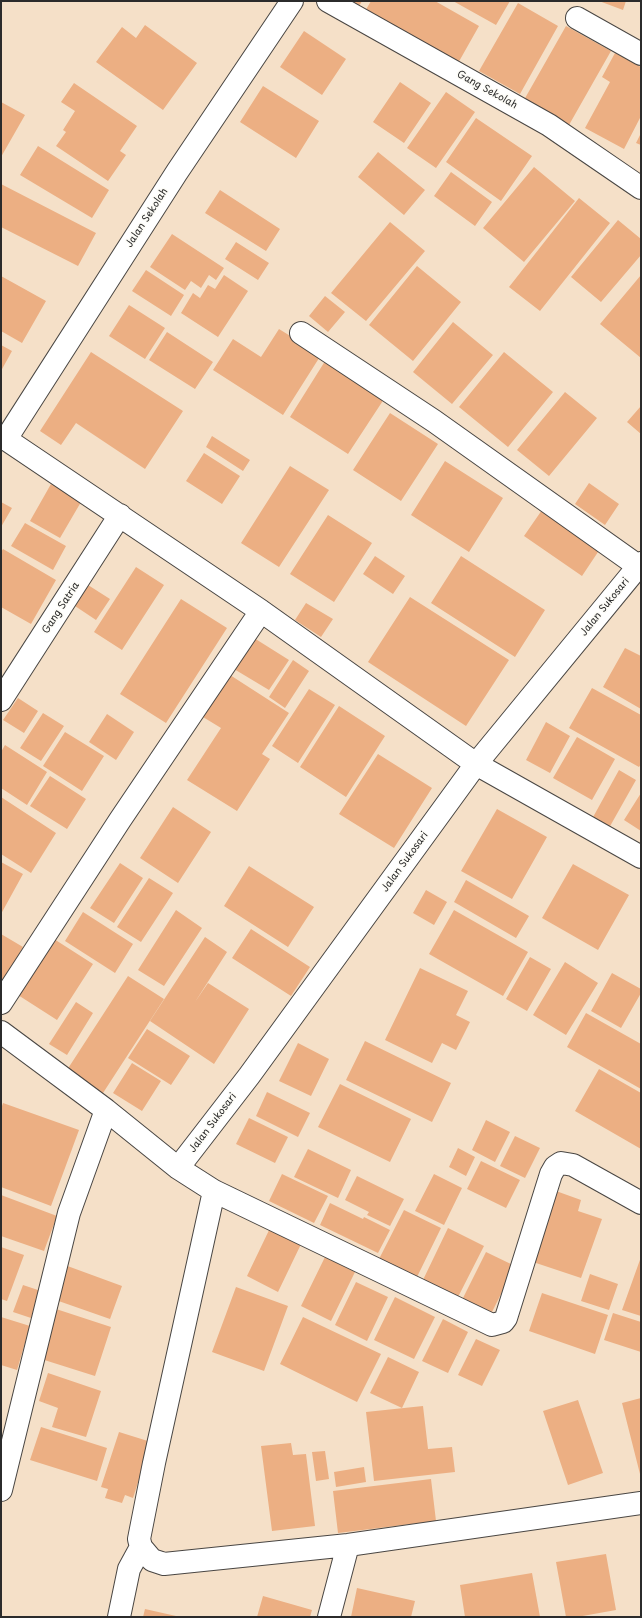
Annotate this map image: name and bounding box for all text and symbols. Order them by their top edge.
street label: Gang Sekolah [455,68,519,112]
street label: Jalan Sekolah [123,186,171,250]
street label: Jalan Sukosari [578,576,632,638]
street label: Gang Satria [40,580,82,636]
street label: Jalan Sukosari [379,830,431,894]
street label: Jalan Sukosari [187,1091,239,1155]

